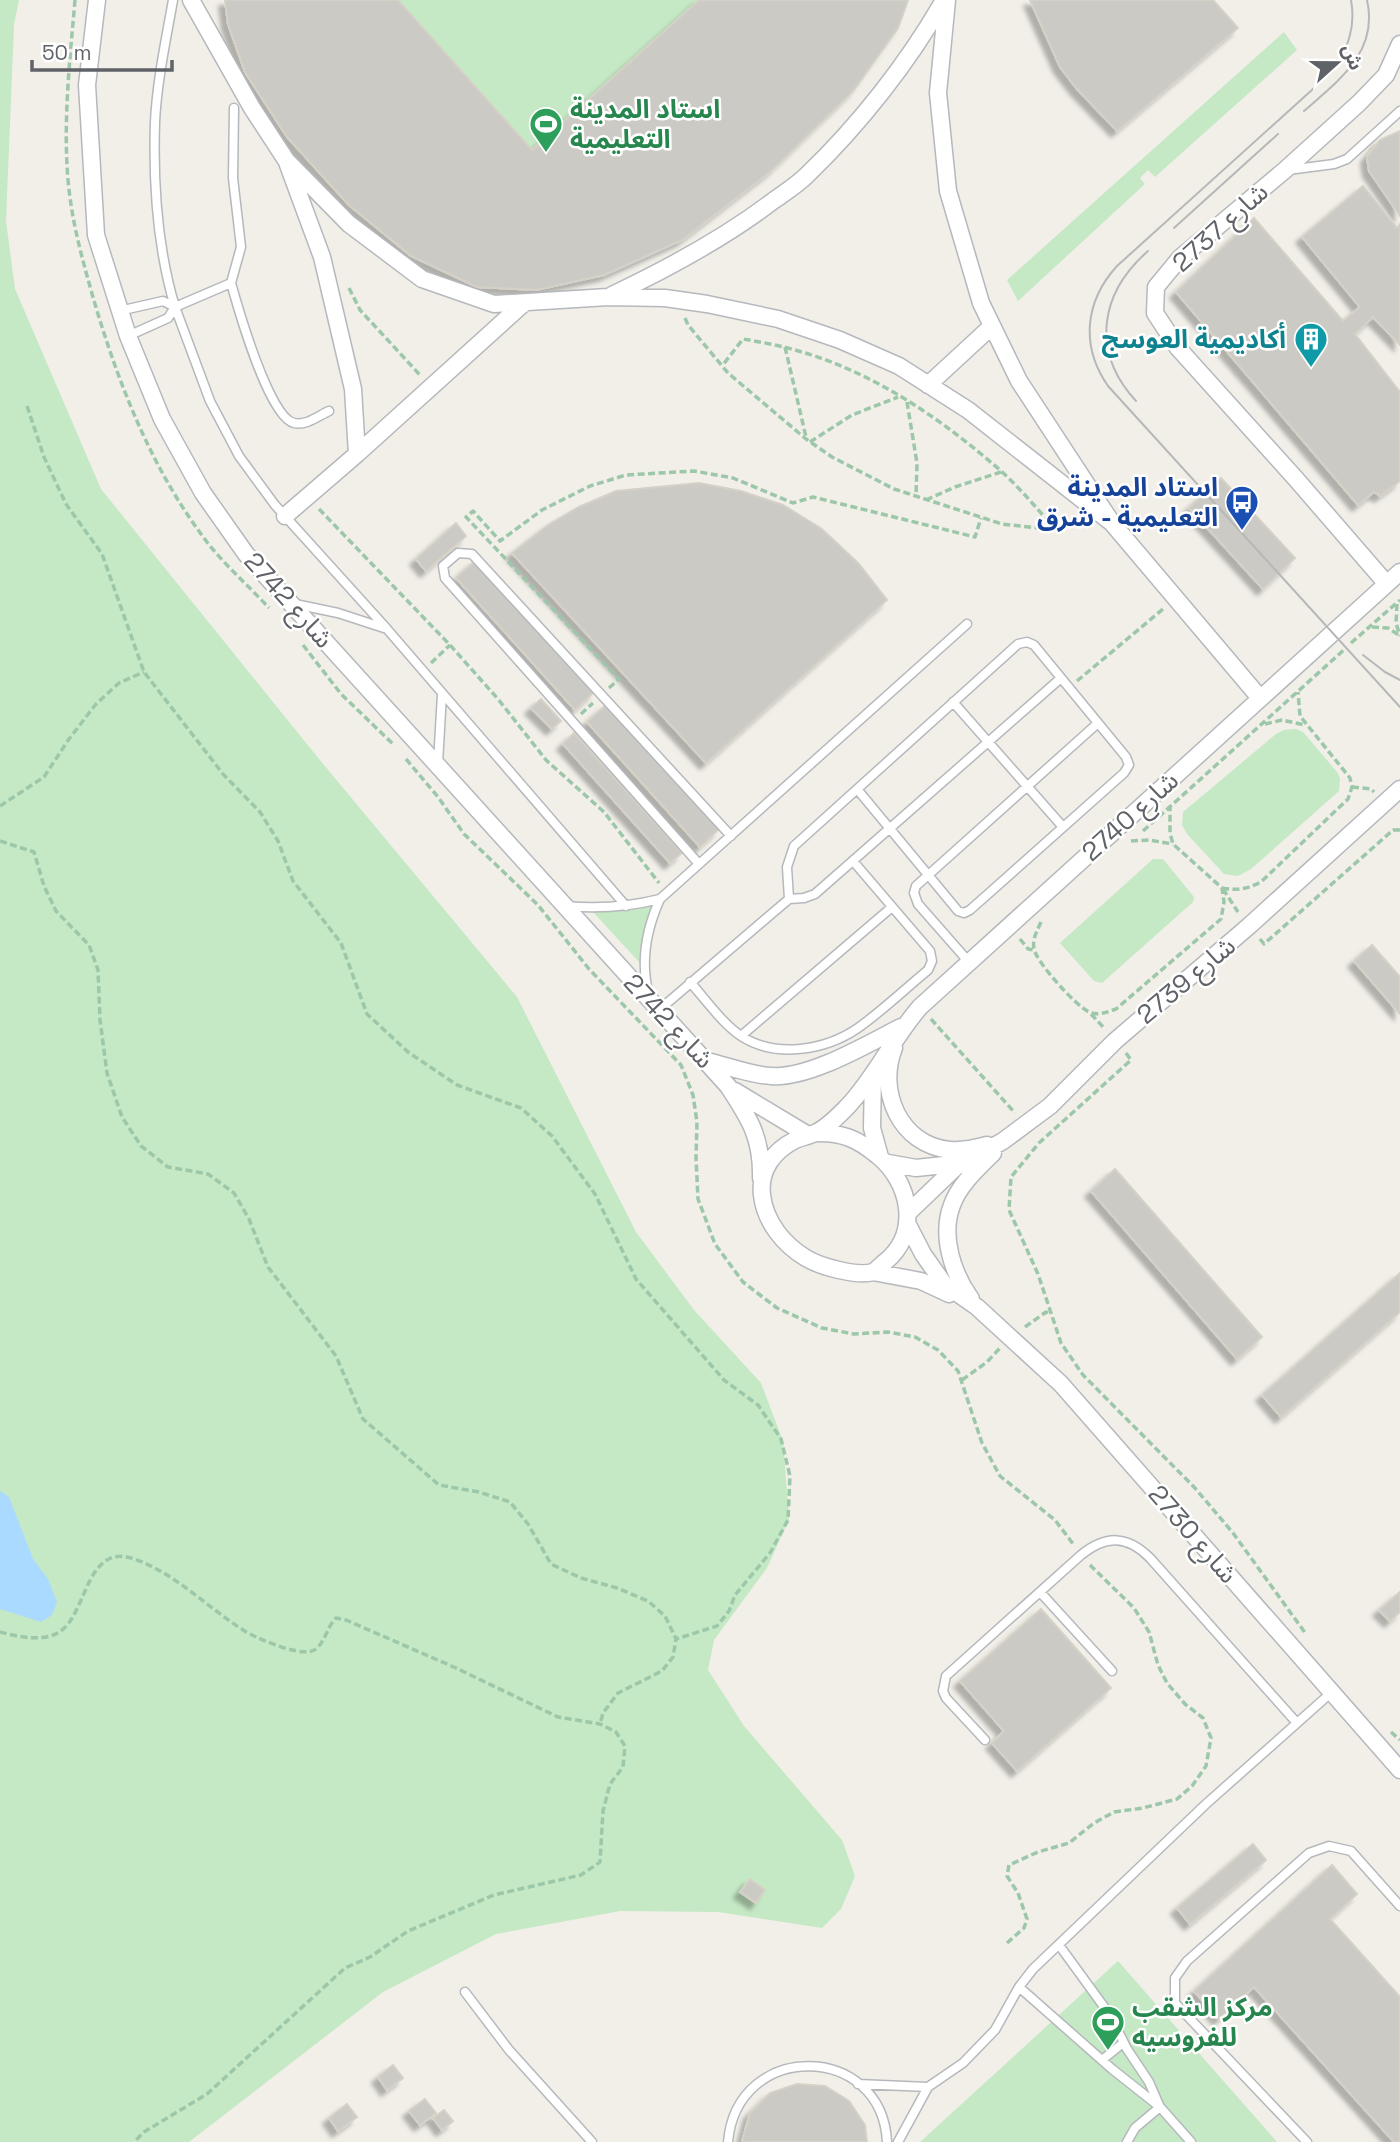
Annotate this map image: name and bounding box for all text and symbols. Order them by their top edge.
scale bar [32,28,172,72]
north arrow [1302,28,1372,98]
text: 50 m [42,39,92,66]
text: ش [1336,40,1369,74]
place label: استاد المدينة التعليمية [570,92,720,156]
sports icon: استاد المدينة التعليمية [527,105,565,154]
street label: شارع 2737 [1165,175,1277,281]
building icon: أكاديمية العوسج [1292,320,1330,369]
place label: أكاديمية العوسج [1101,322,1286,358]
place label: استاد المدينة التعليمية - شرق [1037,470,1218,534]
bus stop icon: استاد المدينة التعليمية - شرق [1223,483,1261,532]
street label: شارع 2742 [235,545,341,657]
street label: شارع 2740 [1074,764,1187,870]
street label: شارع 2739 [1129,929,1244,1033]
street label: شارع 2742 [615,966,722,1077]
street label: شارع 2730 [1139,1478,1245,1592]
place label: مركز الشقب للفروسيه [1132,1990,1273,2054]
sports icon: مركز الشقب للفروسيه [1089,2003,1127,2052]

